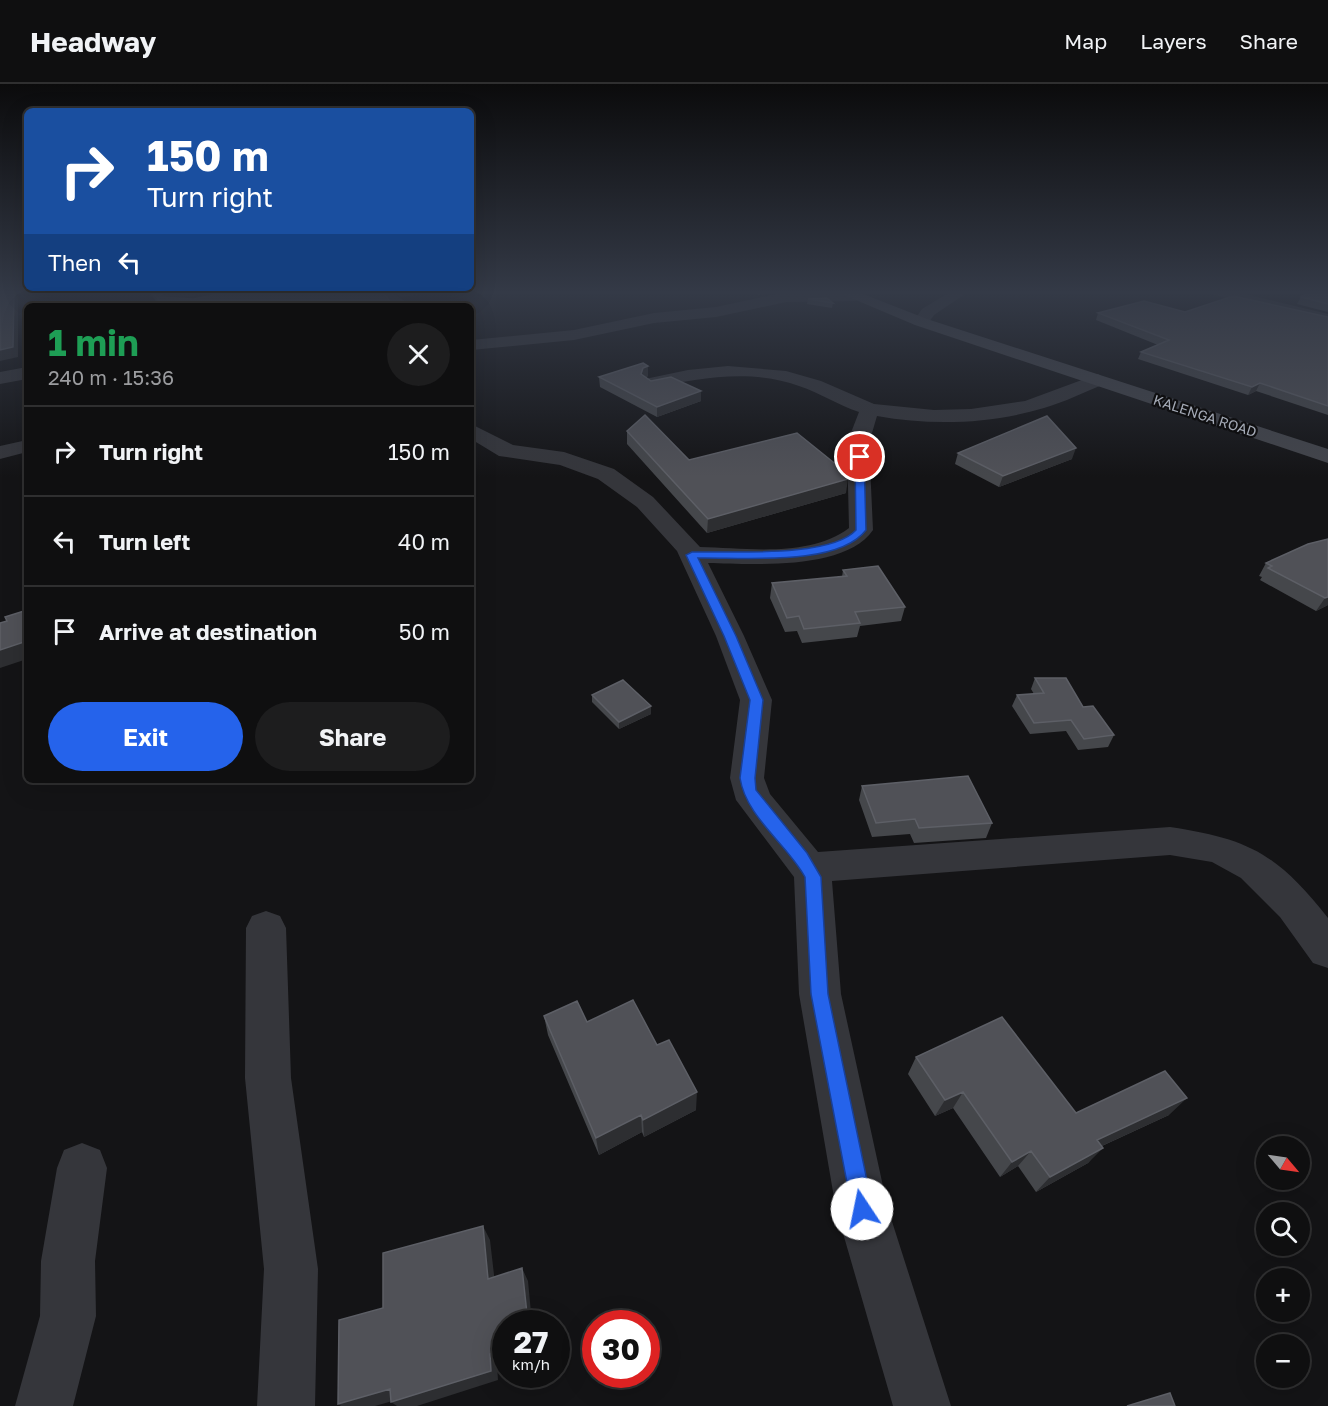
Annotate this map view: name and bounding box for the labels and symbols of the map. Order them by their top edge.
street label: KALENGA ROAD [1151,391,1259,440]
pin [834,431,885,482]
north arrow [1256,1136,1310,1190]
position arrow [830,1177,894,1241]
speed limit sign: 30 [582,1310,660,1388]

